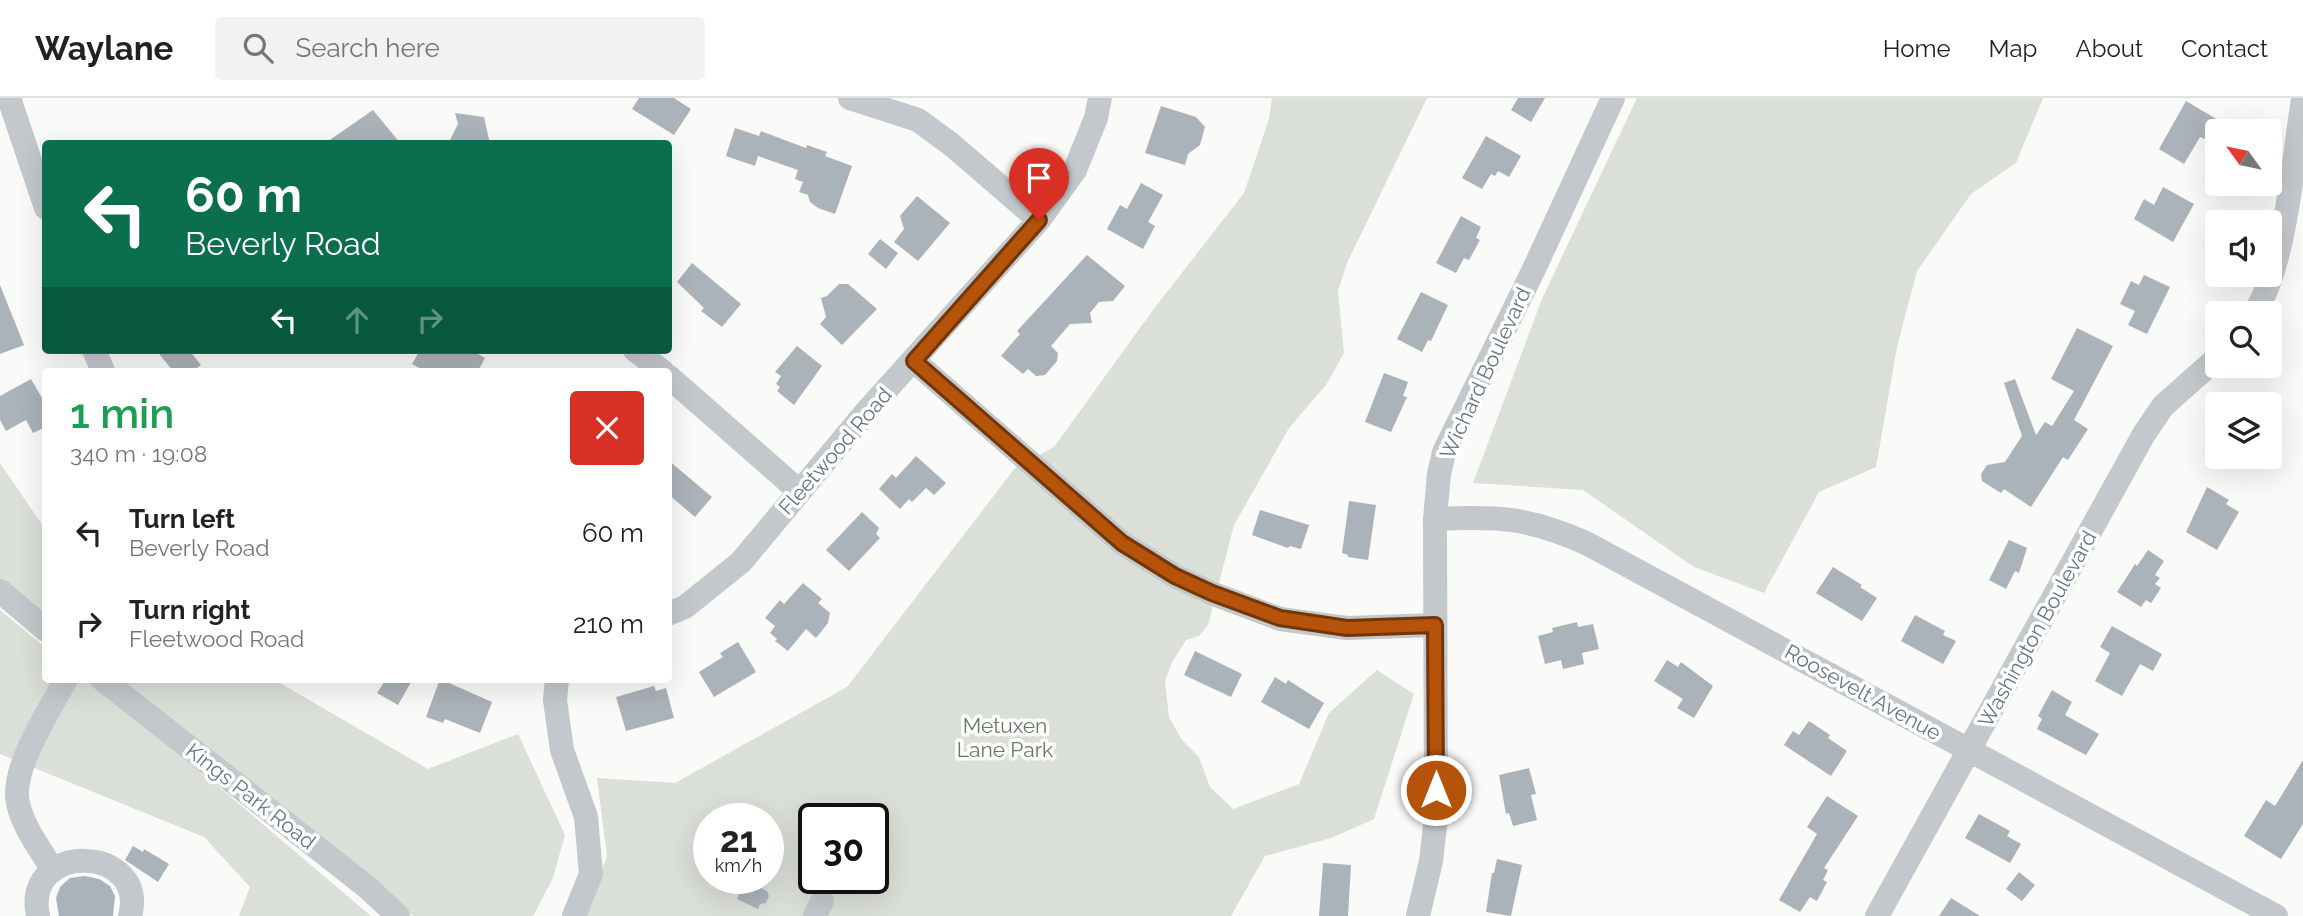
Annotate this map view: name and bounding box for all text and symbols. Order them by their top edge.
search box [215,17,705,80]
text: Waylane [35,29,173,68]
icon: search [239,29,277,67]
text: Search here [295,33,440,63]
text: Home [1883,34,1951,63]
text: Map [1989,34,2037,63]
text: About [2075,34,2143,63]
text: Contact [2181,34,2268,63]
north arrow [2205,119,2282,196]
map controls [2205,119,2282,469]
pin [1009,148,1069,220]
icon: arrive [1020,159,1058,197]
text: 60 m [185,166,302,223]
icon: left [70,168,161,259]
button: sound [2205,210,2282,287]
text: Beverly Road [185,225,381,262]
street label: Wichard Boulevard [1434,283,1536,463]
icon: left [265,301,303,339]
icon: ahead [338,301,376,339]
icon: right [411,301,449,339]
button: search [2205,301,2282,378]
street label: Fleetwood Road [773,382,897,520]
text: 1 min [70,389,174,438]
button: close [570,391,644,465]
button: layers [2205,392,2282,469]
text: 340 m · 19:08 [70,440,207,467]
text: Turn left [129,504,235,534]
icon: left [70,514,108,552]
text: 60 m [582,518,644,548]
street label: Washington Boulevard [1973,526,2101,732]
text: Beverly Road [129,534,270,561]
text: Turn right [129,595,250,625]
icon: right [70,605,108,643]
text: 210 m [573,609,644,639]
text: Fleetwood Road [129,625,304,652]
street label: Roosevelt Avenue [1780,639,1946,745]
park label: Metuxen Lane Park [957,713,1053,762]
street label: Kings Park Road [181,738,321,854]
position arrow [1399,753,1473,827]
speed limit sign: 30 [798,803,889,894]
text: 21 [720,819,757,860]
text: km/h [715,855,762,876]

